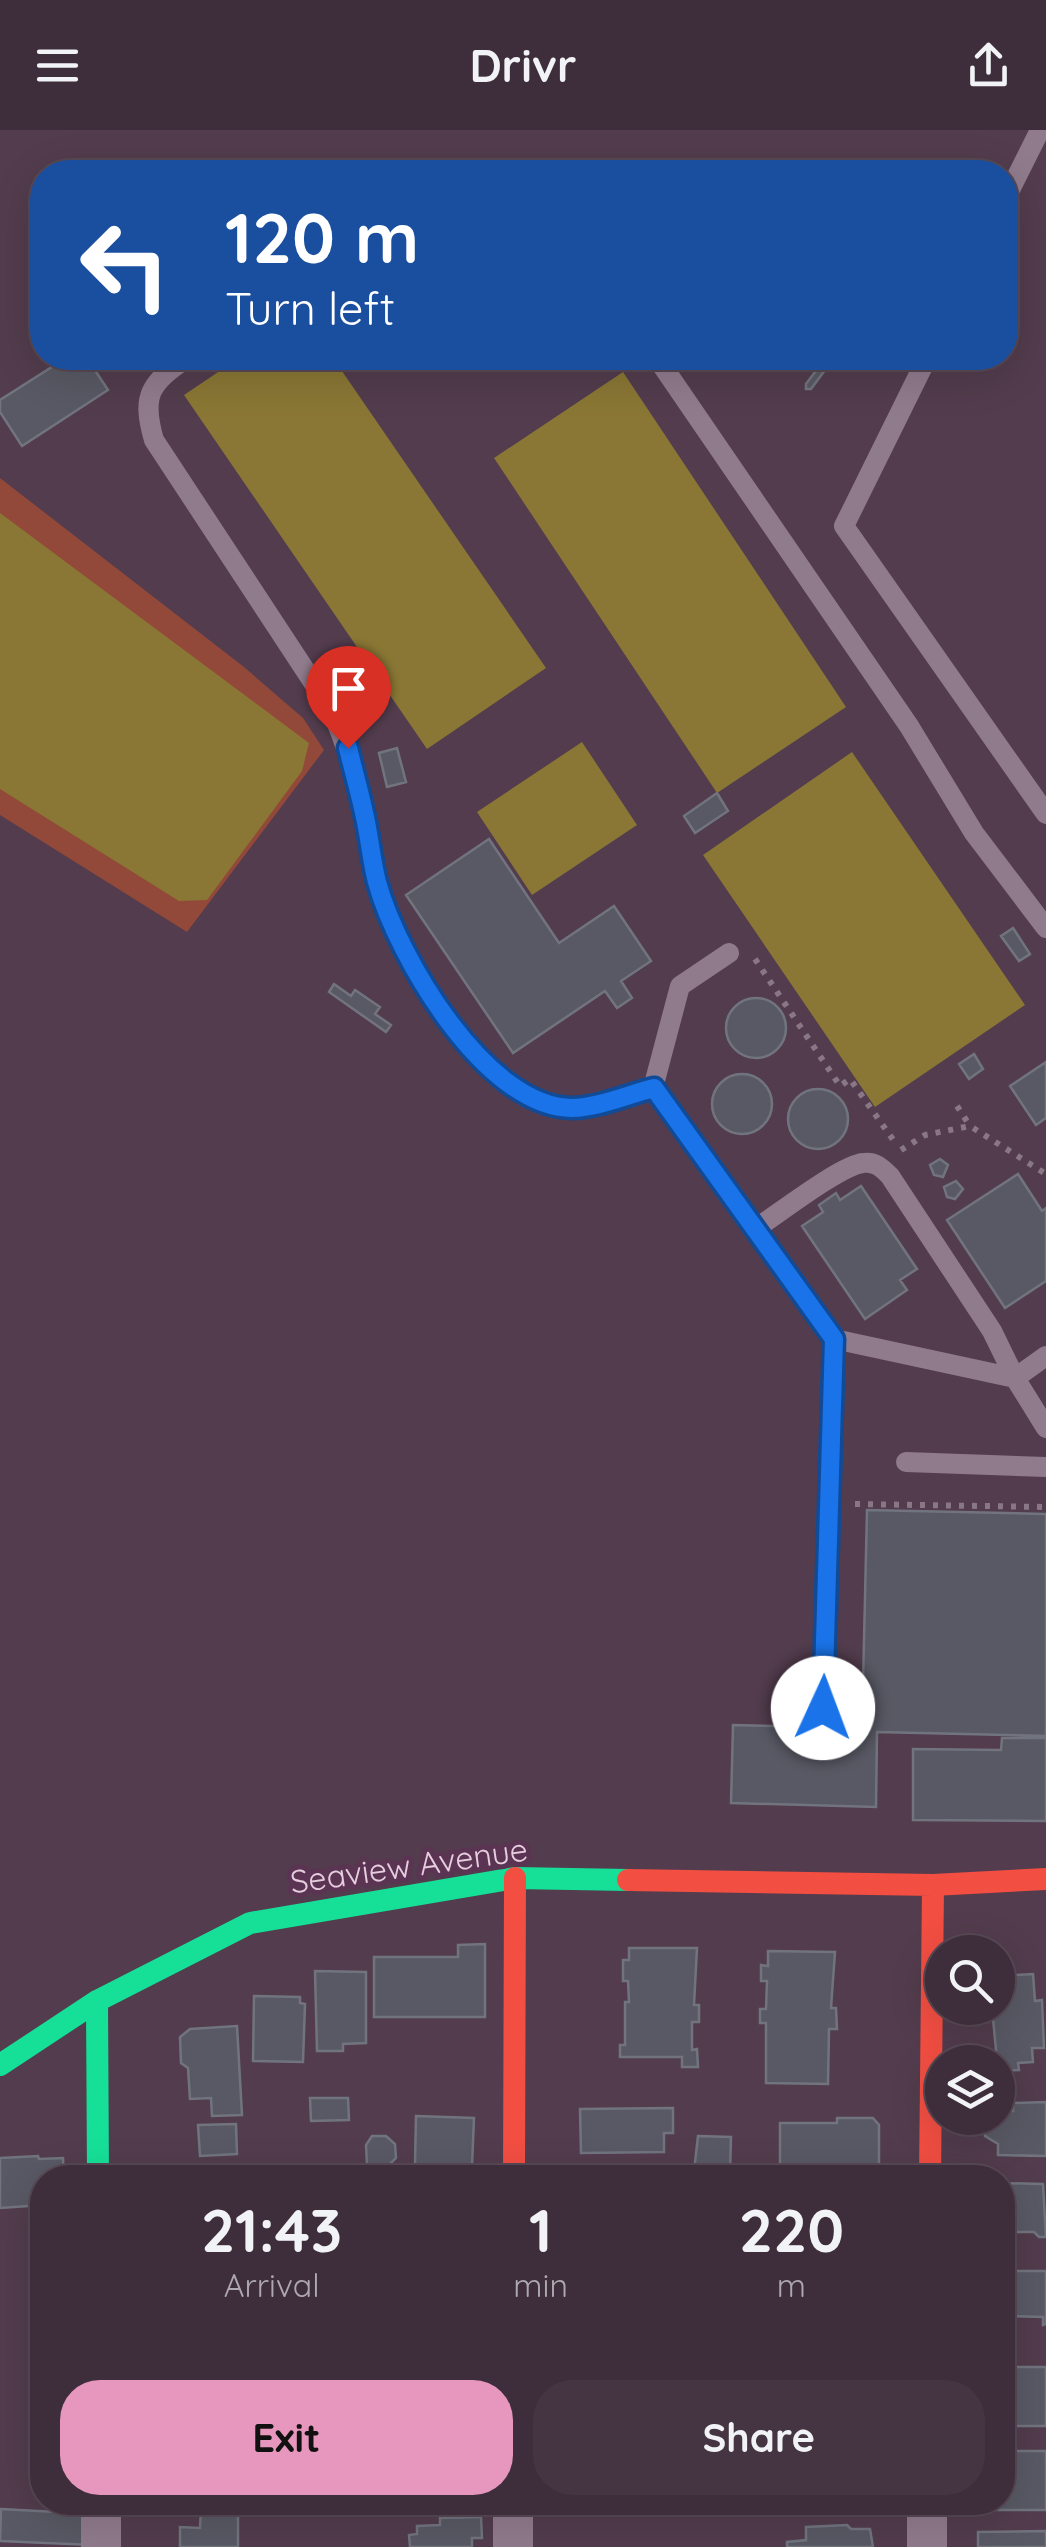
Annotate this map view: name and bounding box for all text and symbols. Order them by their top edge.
text: Drivr [469,37,577,93]
icon: menu [30,38,85,93]
icon: share [961,38,1016,93]
text: 120 m [225,193,419,281]
icon: left [60,200,190,330]
text: Turn left [225,280,395,336]
pin [306,646,391,749]
icon: arrive [321,661,376,716]
position arrow [771,1656,875,1760]
street label: Seaview Avenue [288,1829,530,1901]
map controls [925,1935,1015,2135]
button: search [925,1935,1015,2025]
button: layers [925,2045,1015,2135]
text: 21:43 [201,2192,342,2267]
text: 1 [529,2192,552,2267]
text: 220 [739,2192,844,2267]
text: Arrival [224,2265,320,2305]
text: min [513,2265,568,2305]
text: m [777,2265,806,2305]
button: Exit [60,2380,513,2495]
button: Share [533,2380,985,2495]

